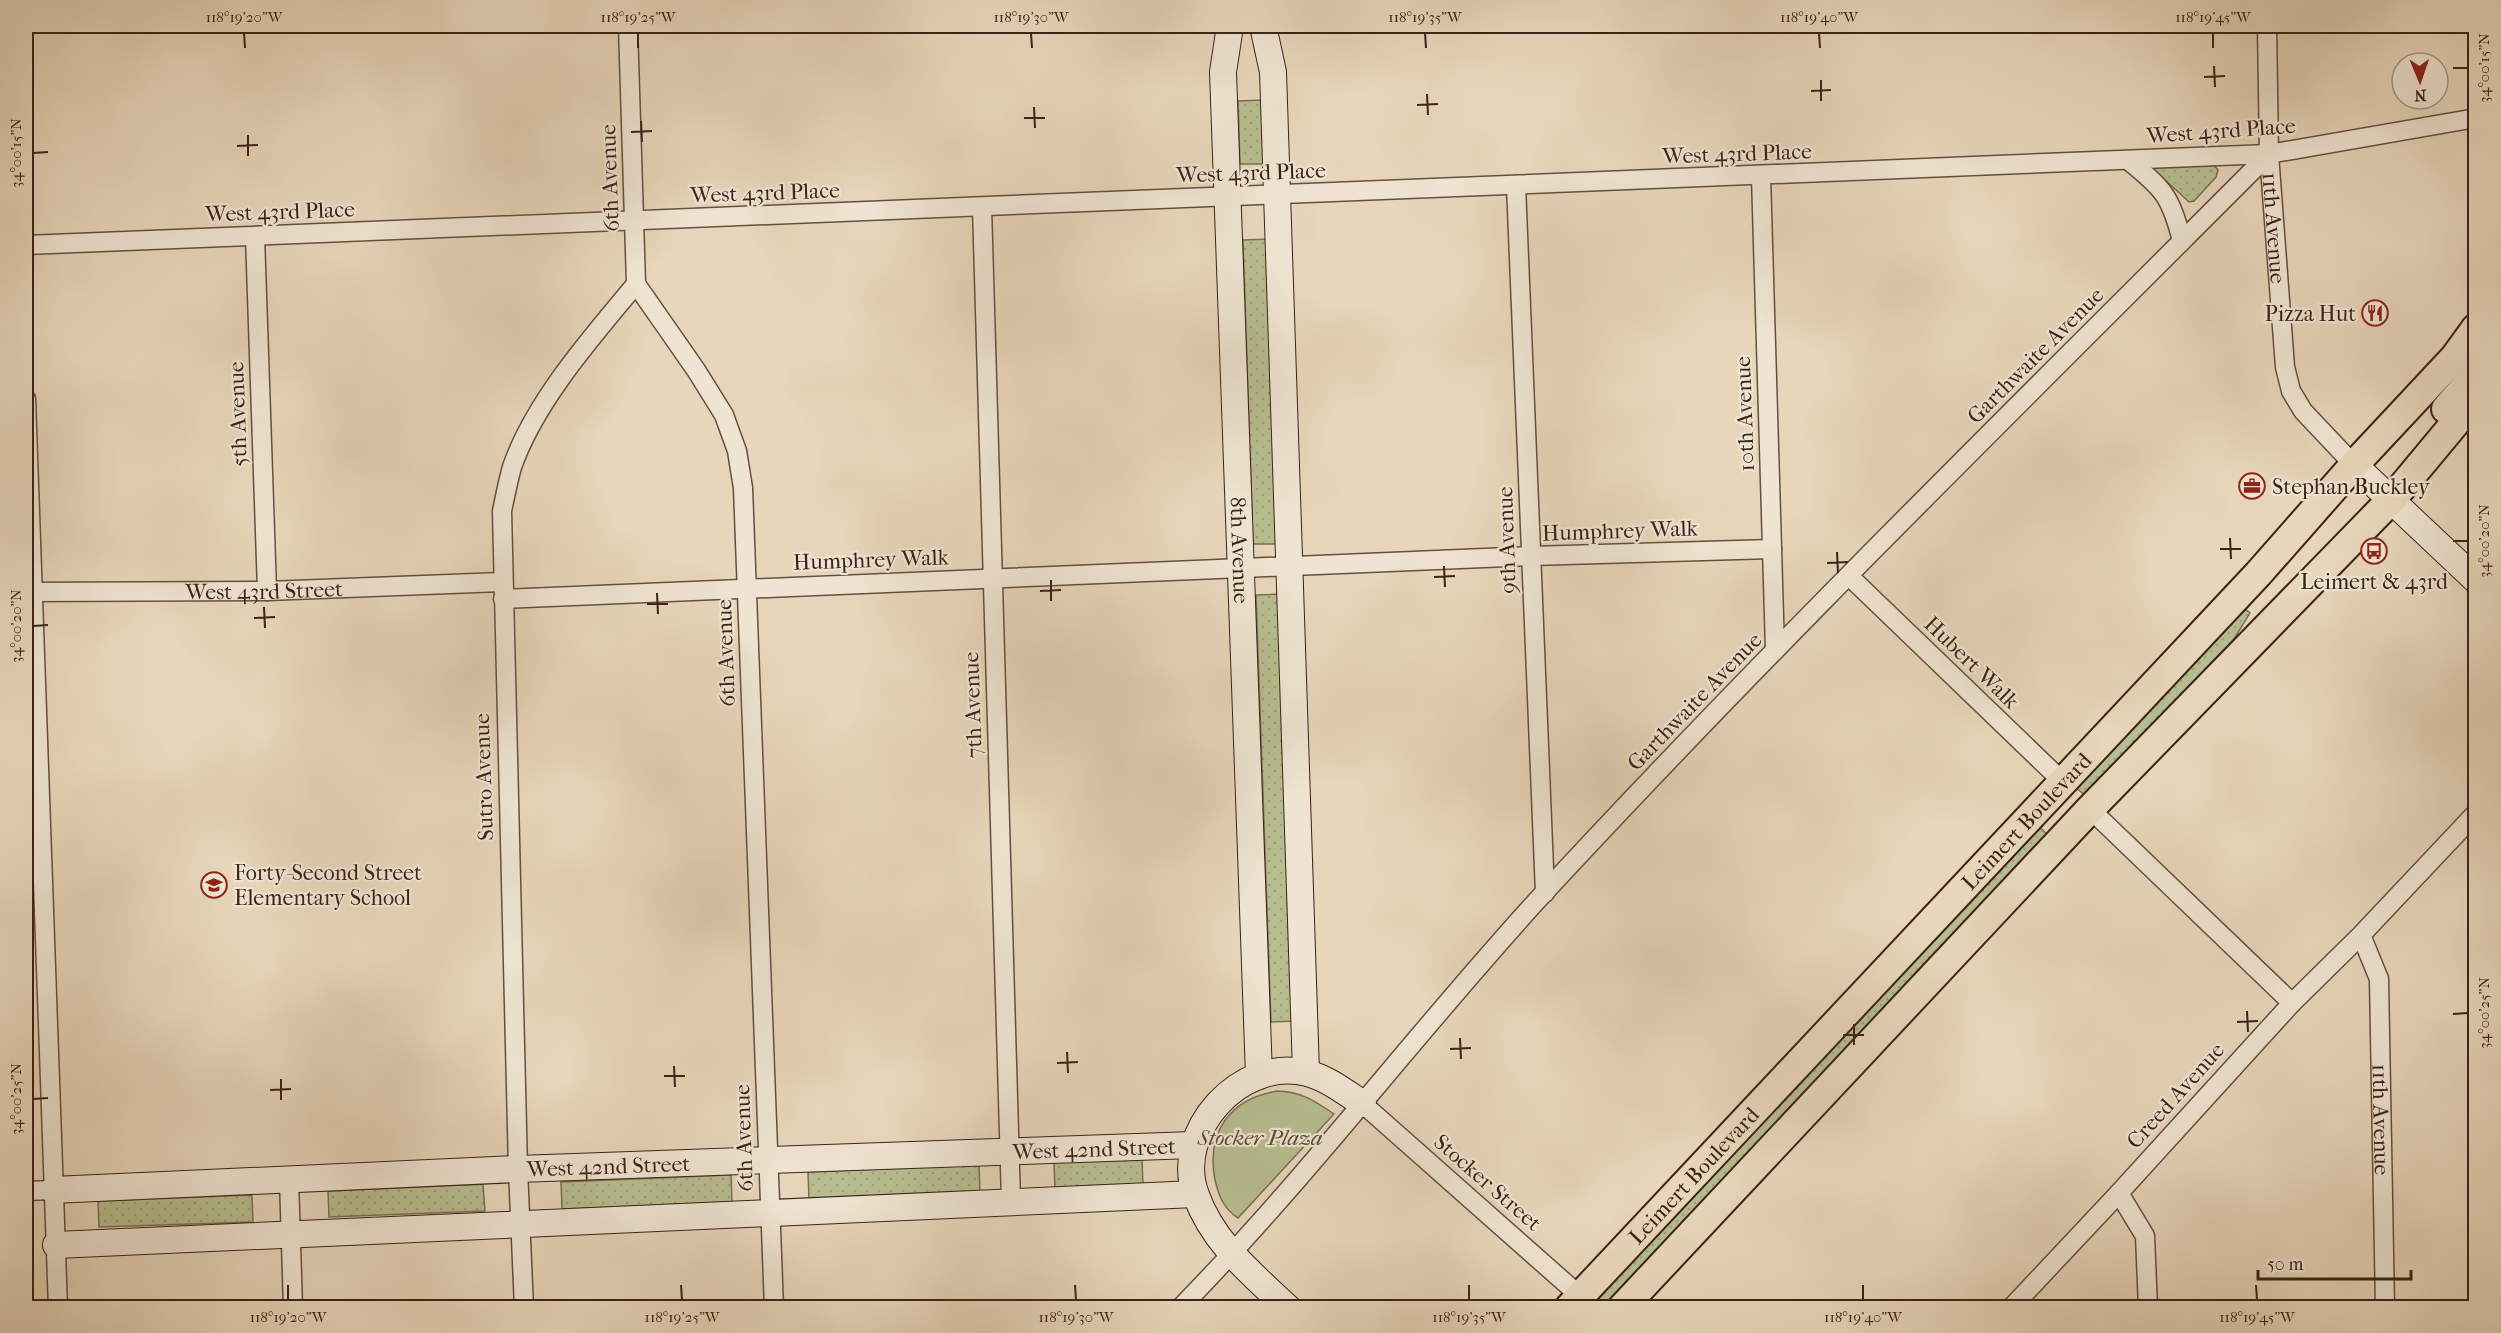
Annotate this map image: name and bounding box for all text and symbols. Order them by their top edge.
text: 118°19'20"W [206,8,284,26]
text: 118°19'25"W [601,8,677,26]
text: 118°19'30"W [993,8,1070,26]
text: 118°19'35"W [1388,8,1463,26]
text: 118°19'40"W [1780,8,1859,26]
text: 118°19'45"W [2175,8,2252,26]
text: 34°00'15"N [2475,33,2493,103]
north arrow [2390,51,2450,111]
text: N [2413,86,2427,105]
street label: West 43rd Place [2145,113,2297,149]
text: 34°00'15"N [7,118,25,188]
street label: 6th Avenue [595,124,625,232]
street label: West 43rd Place [1661,138,1812,170]
street label: West 43rd Place [1175,157,1326,189]
street label: 11th Avenue [2256,171,2291,285]
street label: West 43rd Place [689,177,840,209]
street label: West 43rd Place [204,196,355,228]
street label: Garthwaite Avenue [1962,282,2109,429]
restaurant icon: Pizza Hut [2360,298,2390,328]
place label: Pizza Hut [2264,301,2356,327]
street label: 10th Avenue [1730,356,1760,472]
street label: 5th Avenue [223,361,253,467]
office icon: Stephan Buckley [2237,471,2267,501]
place label: Stephan Buckley [2272,474,2431,500]
street label: 9th Avenue [1492,486,1522,594]
street label: 8th Avenue [1224,496,1254,604]
text: 34°00'20"N [2475,504,2493,578]
street label: Humphrey Walk [1542,515,1699,547]
bus stop icon: Leimert & 43rd [2359,536,2389,566]
street label: Humphrey Walk [793,544,950,576]
place label: Leimert & 43rd [2300,569,2449,595]
street label: West 43rd Street [184,576,343,605]
text: 34°00'20"N [7,589,25,663]
street label: 6th Avenue [711,599,741,707]
street label: Hubert Walk [1919,611,2025,715]
street label: Garthwaite Avenue [1622,627,1767,776]
street label: 7th Avenue [958,651,988,759]
street label: Sutro Avenue [469,713,499,841]
street label: Leimert Boulevard [1956,747,2098,896]
place label: Forty-Second Street Elementary School [234,860,422,911]
school or university icon: Forty-Second Street Elementary School [199,870,229,900]
text: 34°00'25"N [2475,977,2493,1049]
street label: Creed Avenue [2121,1037,2230,1154]
text: 34°00'25"N [7,1063,25,1135]
street label: 11th Avenue [2367,1063,2395,1176]
street label: 6th Avenue [729,1084,759,1192]
street label: Leimert Boulevard [1624,1101,1765,1250]
park label: Stocker Plaza [1197,1125,1323,1151]
street label: Stocker Street [1428,1129,1547,1237]
street label: West 42nd Street [1011,1134,1177,1165]
street label: West 42nd Street [525,1151,691,1183]
scale bar [2258,1243,2411,1281]
text: 50 m [2267,1254,2304,1275]
text: 118°19'20"W [250,1308,328,1326]
text: 118°19'25"W [645,1308,721,1326]
text: 118°19'30"W [1038,1308,1115,1326]
text: 118°19'35"W [1432,1308,1507,1326]
text: 118°19'40"W [1824,1308,1903,1326]
text: 118°19'45"W [2219,1308,2296,1326]

